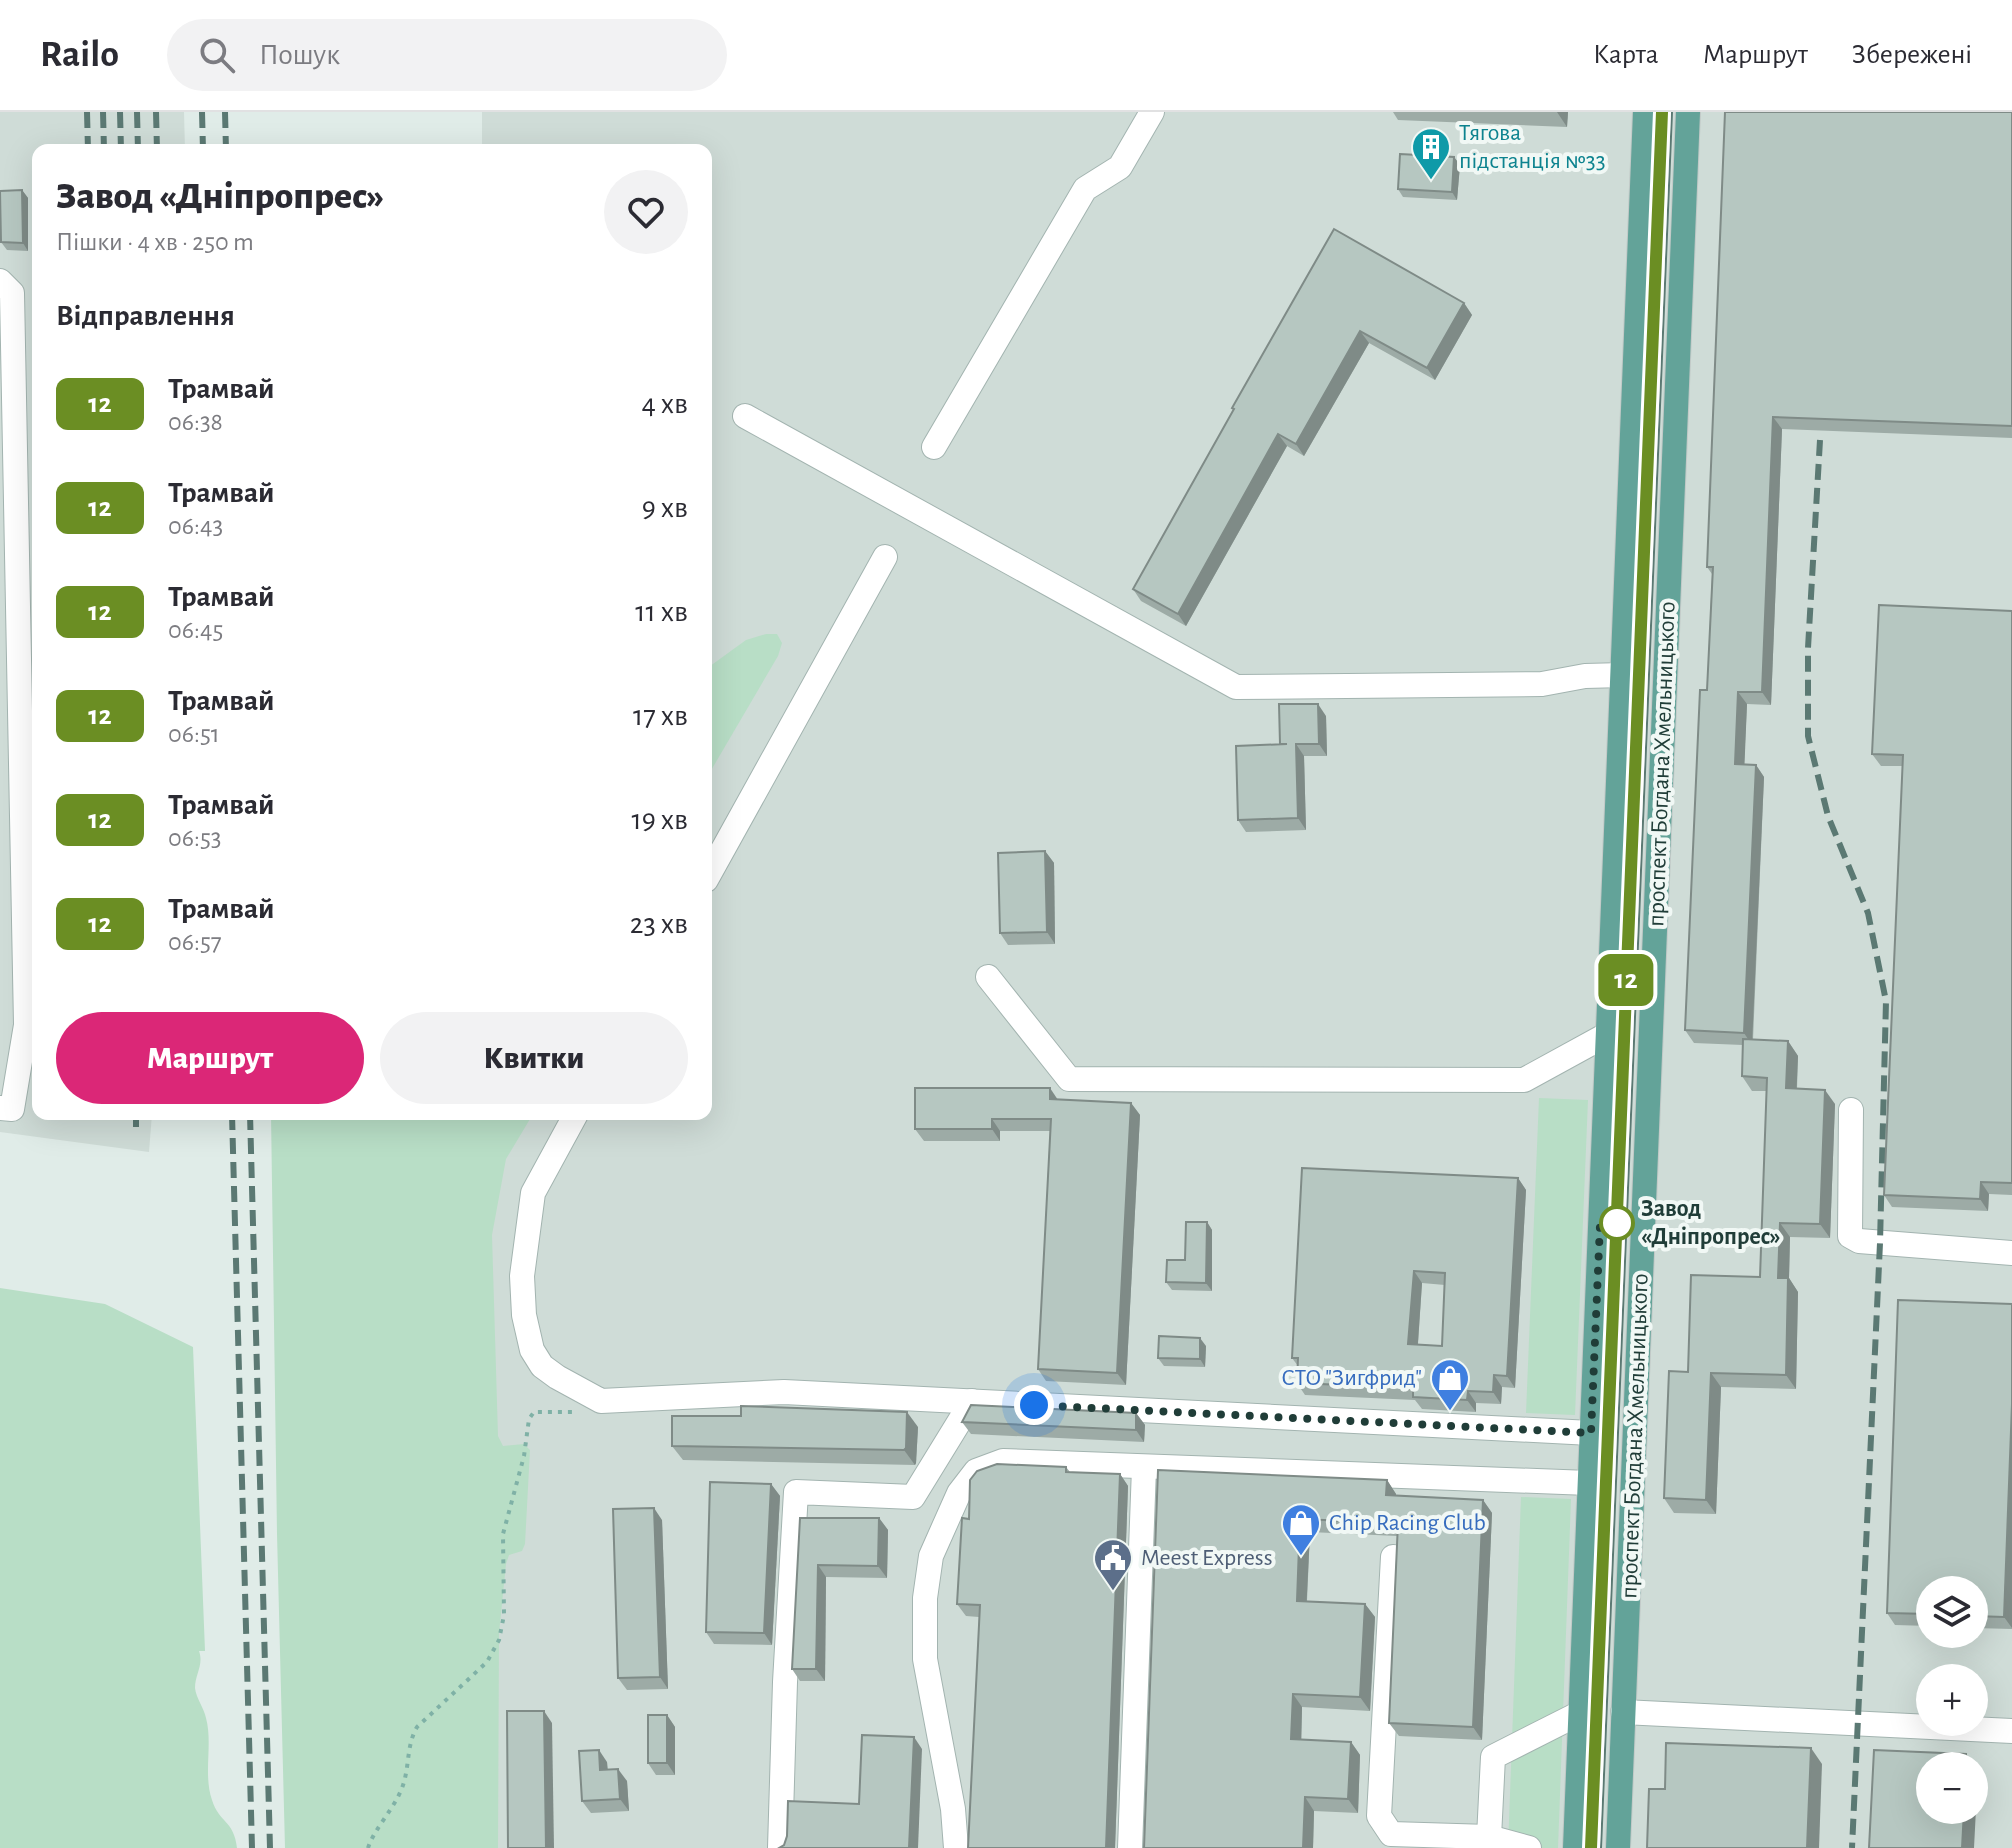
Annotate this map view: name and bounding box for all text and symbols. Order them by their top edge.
search box [167,19,727,91]
icon: search [195,33,239,77]
text: Railo [40,36,119,74]
text: Пошук [259,40,340,70]
text: Карта [1593,41,1659,69]
text: Маршрут [1703,41,1808,69]
text: Збережені [1852,41,1972,69]
place label: Тягова пiдстанцiя №33 [1459,121,1606,173]
building icon: Тягова пiдстанцiя №33 [1410,126,1452,181]
button: heart [604,170,688,254]
text: Завод «Дніпропрес» [56,178,384,216]
text: Пішки · 4 хв · 250 m [56,229,254,255]
text: Відправлення [56,301,235,331]
text: Трамвай [168,374,274,404]
text: 4 хв [641,389,688,419]
text: 12 [88,390,112,418]
text: 06:38 [168,409,223,435]
text: Трамвай [168,478,274,508]
text: 9 хв [642,493,688,523]
text: 12 [88,494,112,522]
text: 06:43 [168,513,223,539]
text: Трамвай [168,582,274,612]
text: 11 хв [635,597,688,627]
text: 12 [88,598,112,626]
street label: проспект Богдана Хмельницького [1644,601,1680,927]
text: 06:45 [168,617,223,643]
text: Трамвай [168,686,274,716]
text: 17 хв [633,701,688,731]
text: 12 [88,702,112,730]
text: 06:51 [168,721,220,747]
text: Трамвай [168,790,274,820]
text: 19 хв [631,805,688,835]
text: 12 [88,806,112,834]
text: 06:53 [168,825,221,851]
text: Трамвай [168,894,274,924]
text: 23 хв [630,909,688,939]
text: 12 [88,910,112,938]
text: 06:57 [168,929,222,955]
line badge: 12 [1590,954,1662,1006]
text: 12 [1614,966,1638,994]
button: Маршрут [56,1012,364,1104]
button: Квитки [380,1012,688,1104]
place label: Завод «Дніпропрес» [1641,1197,1781,1249]
marker: Завод «Дніпропрес» [1600,1206,1634,1240]
street label: проспект Богдана Хмельницького [1617,1273,1653,1599]
shop icon: СТО "Зигфрид" [1429,1357,1471,1412]
place label: СТО "Зигфрид" [1281,1366,1422,1390]
your location [1014,1385,1054,1425]
shop icon: Chip Racing Club [1280,1502,1322,1557]
place label: Chip Racing Club [1329,1511,1486,1535]
public building icon: Meest Express [1092,1537,1134,1592]
place label: Meest Express [1141,1546,1273,1570]
map controls [1916,1576,1988,1824]
button: layers [1916,1576,1988,1648]
button: + [1916,1664,1988,1736]
button: − [1916,1752,1988,1824]

